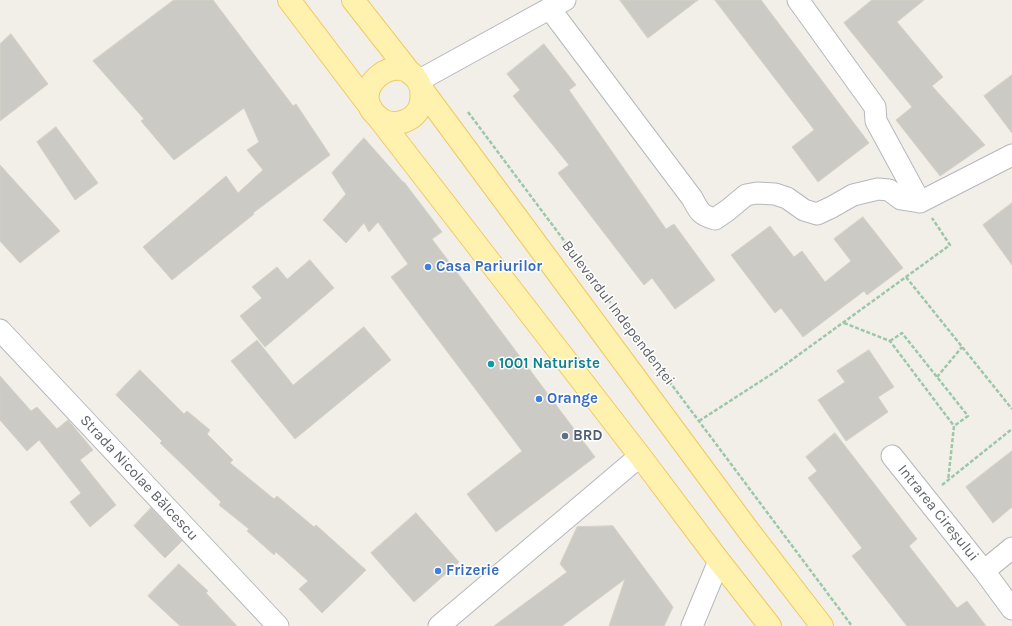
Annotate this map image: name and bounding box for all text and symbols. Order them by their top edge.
street label: Bulevardul Independenței [558,237,678,389]
place label: Casa Pariurilor [436,258,542,276]
marker: Casa Pariurilor [423,262,433,272]
place label: 1001 Naturiste [499,355,600,373]
marker: 1001 Naturiste [486,359,496,369]
place label: Orange [547,390,598,408]
marker: Orange [534,394,544,404]
street label: Strada Nicolae Bălcescu [76,411,202,545]
place label: BRD [573,427,603,445]
marker: BRD [560,431,570,441]
street label: Intrarea Cireșului [894,461,982,565]
place label: Frizerie [446,562,499,580]
marker: Frizerie [433,566,443,576]

